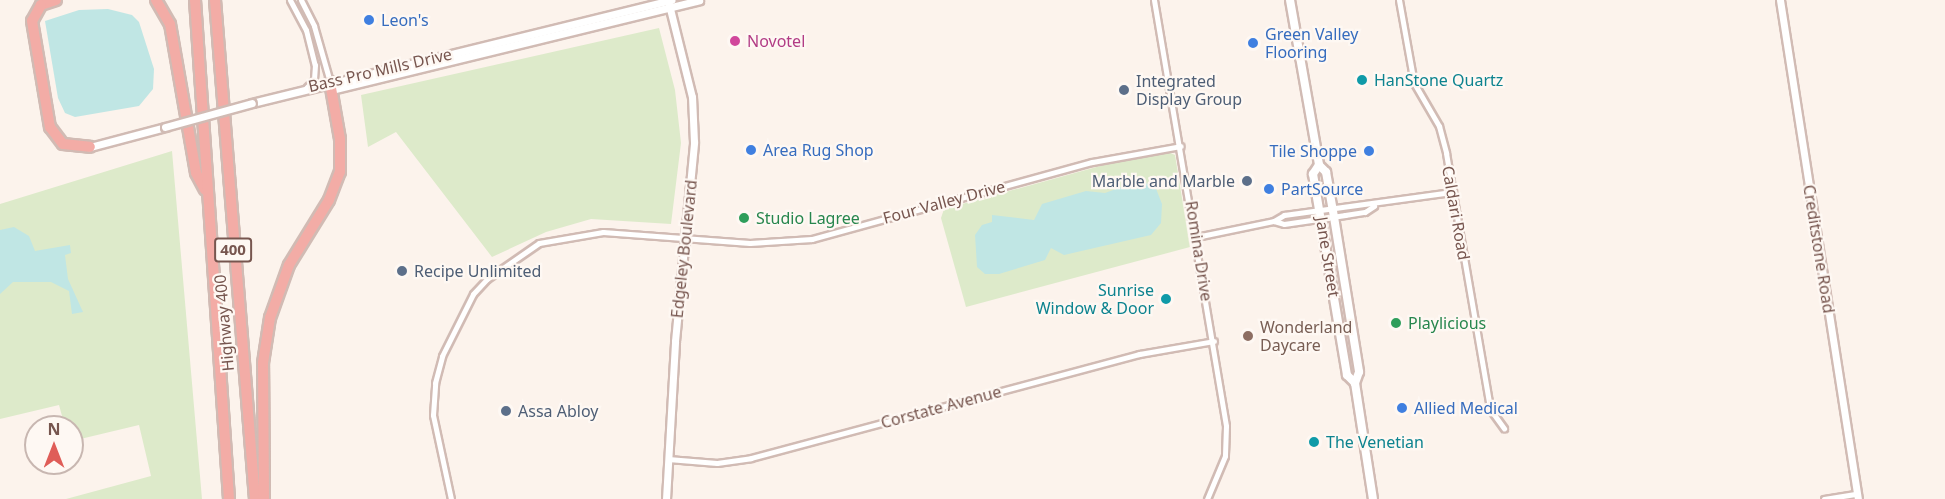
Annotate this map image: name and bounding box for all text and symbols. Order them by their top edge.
place label: Leon's [381,10,429,30]
marker: Leon's [362,13,376,27]
place label: Green Valley Flooring [1265,24,1358,62]
place label: Novotel [747,31,805,51]
marker: Novotel [728,34,742,48]
marker: Green Valley Flooring [1246,36,1260,50]
street label: Bass Pro Mills Drive [306,44,454,96]
place label: HanStone Quartz [1374,70,1503,90]
place label: Integrated Display Group [1136,71,1242,109]
marker: HanStone Quartz [1355,73,1369,87]
marker: Integrated Display Group [1117,83,1131,97]
place label: Area Rug Shop [763,140,874,160]
place label: Tile Shoppe [1270,141,1357,161]
marker: Area Rug Shop [744,143,758,157]
marker: Tile Shoppe [1362,144,1376,158]
street label: Caldari Road [1438,164,1474,262]
place label: Marble and Marble [1092,171,1235,191]
marker: Marble and Marble [1240,174,1254,188]
street label: Four Valley Drive [881,176,1007,228]
street label: Edgeley Boulevard [667,179,701,319]
place label: PartSource [1281,179,1363,199]
marker: PartSource [1262,182,1276,196]
street label: Creditstone Road [1799,183,1839,315]
street label: Romina Drive [1182,199,1216,303]
place label: Studio Lagree [756,208,860,228]
marker: Studio Lagree [737,211,751,225]
street label: Jane Street [1312,215,1344,299]
road number: 400 [214,238,252,262]
place label: Recipe Unlimited [414,261,541,281]
marker: Recipe Unlimited [395,264,409,278]
street label: Highway 400 [210,274,238,372]
place label: Sunrise Window & Door [1036,280,1154,318]
marker: Sunrise Window & Door [1159,292,1173,306]
place label: Playlicious [1408,313,1486,333]
marker: Playlicious [1389,316,1403,330]
place label: Wonderland Daycare [1260,317,1352,355]
marker: Wonderland Daycare [1241,329,1255,343]
street label: Corstate Avenue [879,382,1003,432]
place label: Allied Medical [1414,398,1518,418]
place label: Assa Abloy [518,401,598,421]
marker: Allied Medical [1395,401,1409,415]
marker: Assa Abloy [499,404,513,418]
north arrow [24,415,84,475]
text: N [47,418,61,440]
place label: The Venetian [1326,432,1424,452]
marker: The Venetian [1307,435,1321,449]

